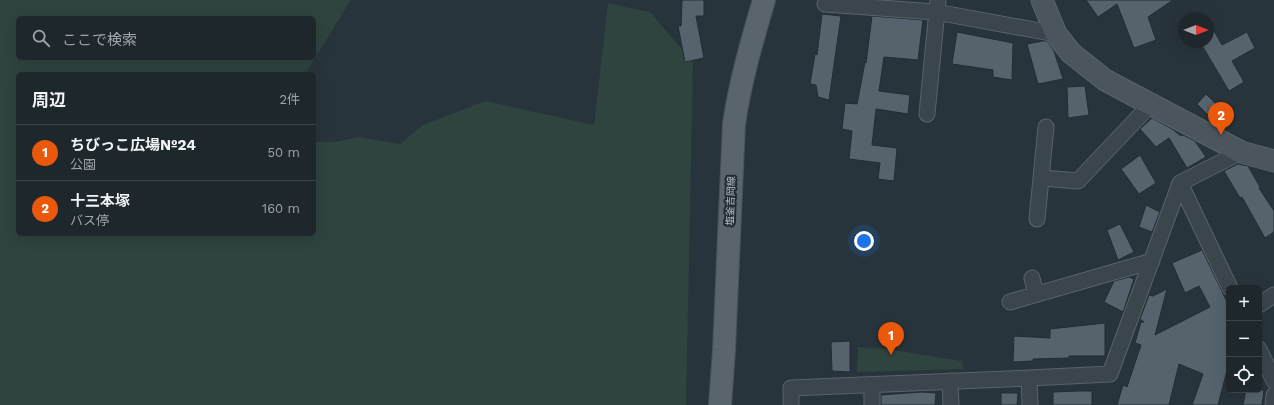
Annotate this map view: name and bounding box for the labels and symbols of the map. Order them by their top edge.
north arrow [1178,12,1214,48]
pin: 2 [1208,102,1234,135]
street label: 塩釜吉岡線 [724,176,737,226]
your location [854,231,874,251]
pin: 1 [878,322,904,355]

